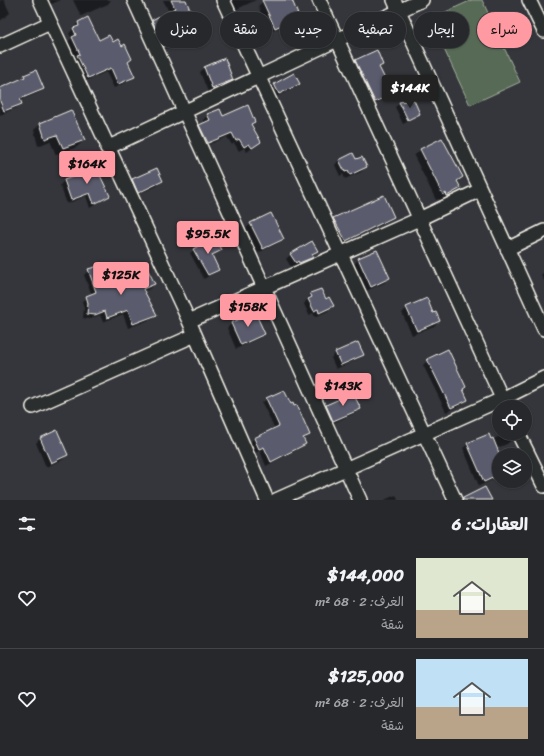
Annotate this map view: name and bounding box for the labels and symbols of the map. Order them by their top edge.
pin: $144K [382,75,438,109]
pin: $164K [59,151,115,185]
pin: $95.5K [175,221,241,255]
pin: $125K [93,262,149,296]
pin: $158K [220,294,276,328]
pin: $143K [315,373,371,407]

